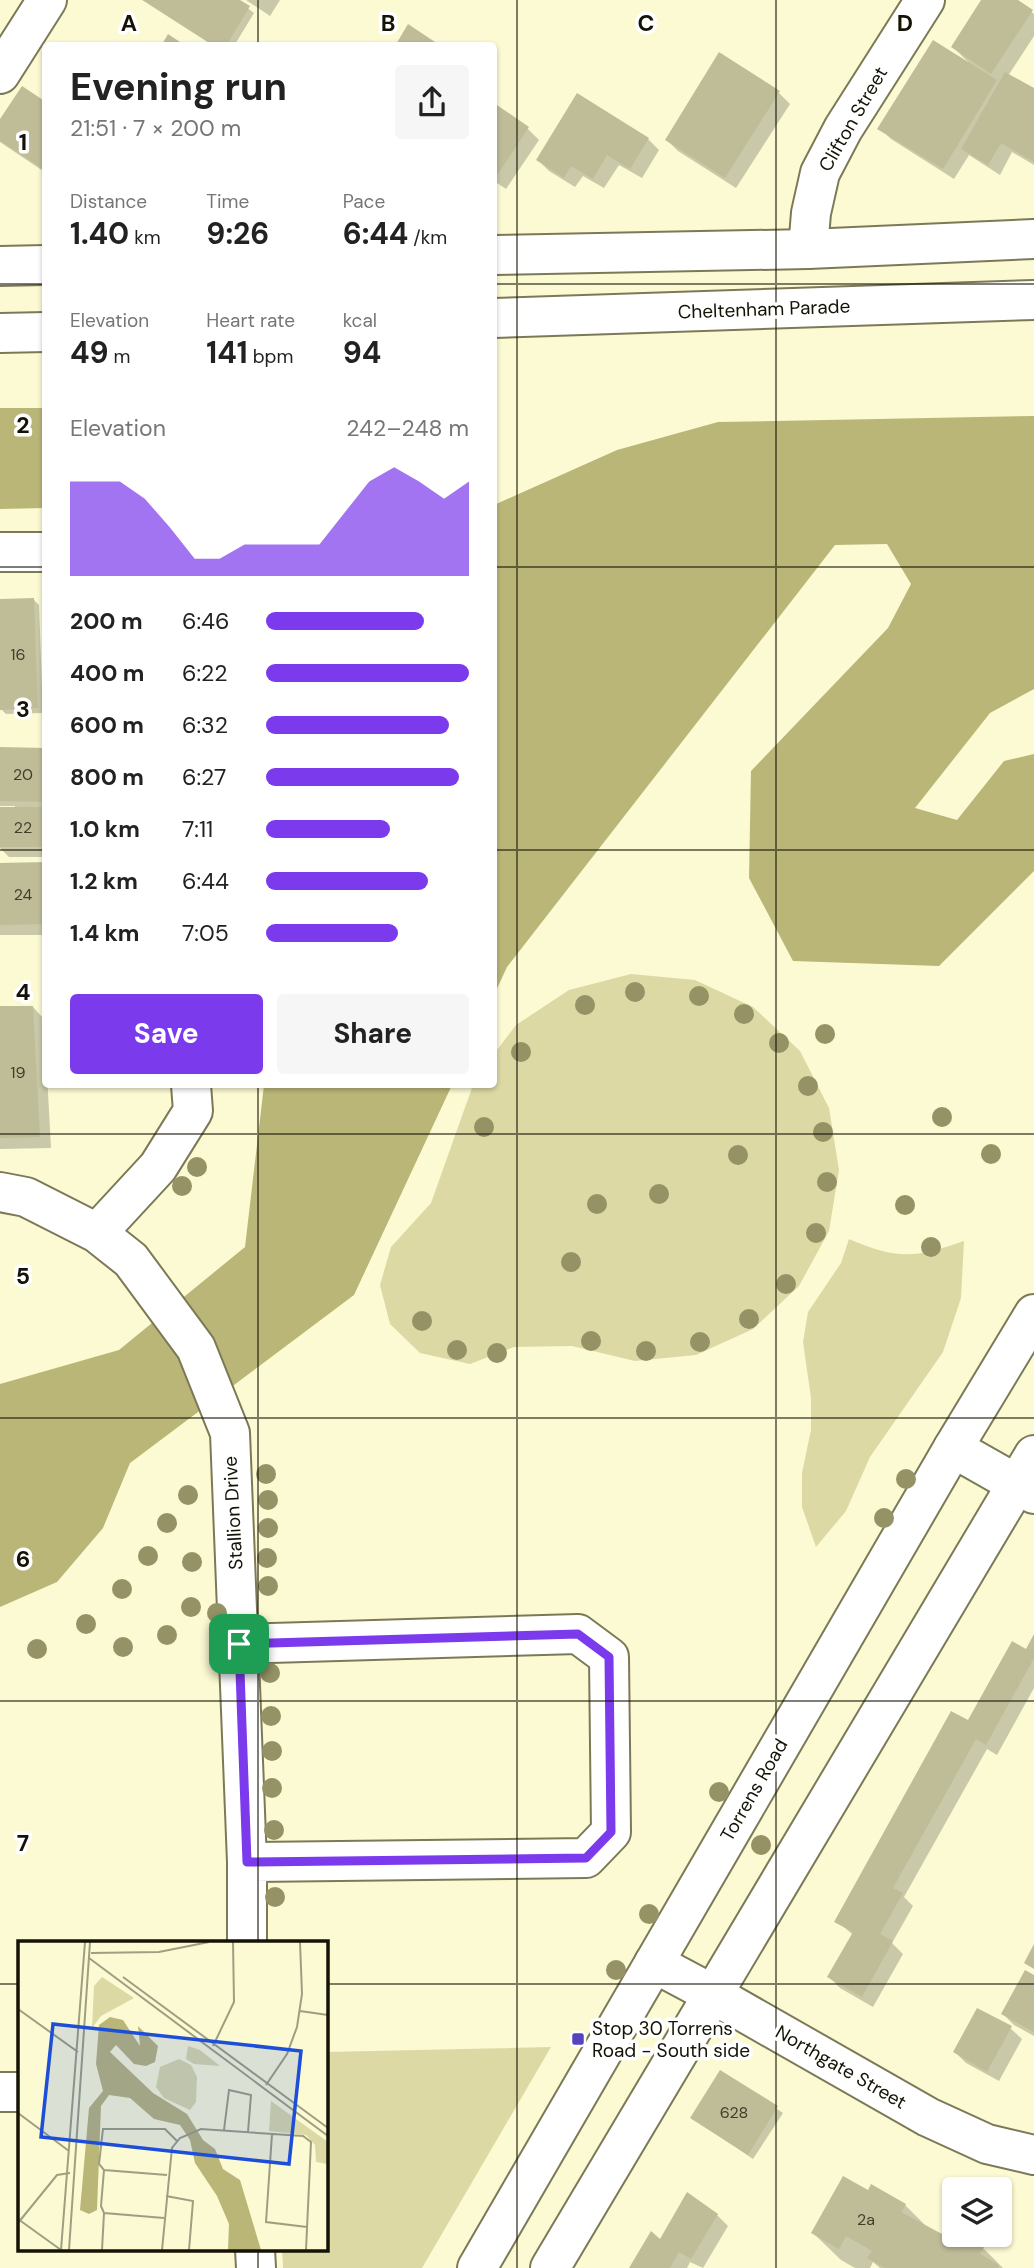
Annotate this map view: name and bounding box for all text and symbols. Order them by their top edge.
text: A [121,8,137,38]
text: B [381,8,395,38]
text: C [638,8,654,38]
text: D [897,8,913,38]
text: Evening run [70,62,287,112]
street label: Clifton Street [813,62,893,176]
button: share [395,65,469,139]
text: 21:51 · 7 × 200 m [70,113,241,143]
text: 1 [19,127,27,157]
text: Distance [70,189,147,214]
text: Time [206,189,249,214]
text: Pace [343,189,385,214]
text: 1.40 [70,214,129,253]
text: 9:26 [206,214,269,253]
text: 6:44 [343,214,408,253]
text: km [129,225,161,250]
text: /km [408,225,447,250]
street label: Cheltenham Parade [677,293,851,325]
text: Elevation [70,308,149,333]
text: Heart rate [206,308,295,333]
text: kcal [343,308,377,333]
text: 49 [70,333,109,372]
text: 141 [206,333,248,372]
text: 94 [343,333,381,372]
text: m [109,344,131,369]
text: bpm [248,344,293,369]
text: 2 [16,410,30,440]
text: Elevation [70,413,166,443]
text: 242–248 m [346,413,469,443]
text: 200 m [70,606,143,636]
text: 6:46 [182,606,230,636]
house number: 16 [10,644,26,665]
text: 400 m [70,658,144,688]
text: 6:22 [182,658,228,688]
text: 3 [16,694,30,724]
text: 600 m [70,710,144,740]
text: 6:32 [182,710,228,740]
text: 800 m [70,762,144,792]
text: 6:27 [182,762,226,792]
house number: 20 [13,764,33,785]
text: 1.0 km [70,814,140,844]
text: 7:11 [182,814,213,844]
house number: 22 [14,817,32,838]
text: 1.2 km [70,866,138,896]
text: 6:44 [182,866,229,896]
house number: 24 [14,884,33,905]
text: 1.4 km [70,918,139,948]
text: 7:05 [182,918,229,948]
text: 4 [16,977,31,1007]
button: Save [70,994,263,1074]
button: Share [277,994,469,1074]
house number: 19 [10,1062,26,1083]
text: 5 [16,1261,30,1291]
street label: Stallion Drive [218,1455,248,1571]
text: 6 [16,1544,30,1574]
pin [209,1614,269,1674]
icon: arrive [220,1625,258,1663]
street label: Torrens Road [715,1734,793,1846]
text: 7 [17,1828,29,1858]
inset map [18,1941,327,2250]
place label: Stop 30 Torrens Road - South side [592,2016,750,2063]
street label: Northgate Street [771,2019,911,2115]
marker: Stop 30 Torrens Road - South side [570,2031,586,2047]
house number: 628 [720,2102,748,2123]
map controls [942,2177,1012,2247]
button: layers [942,2177,1012,2247]
house number: 2a [857,2209,875,2230]

